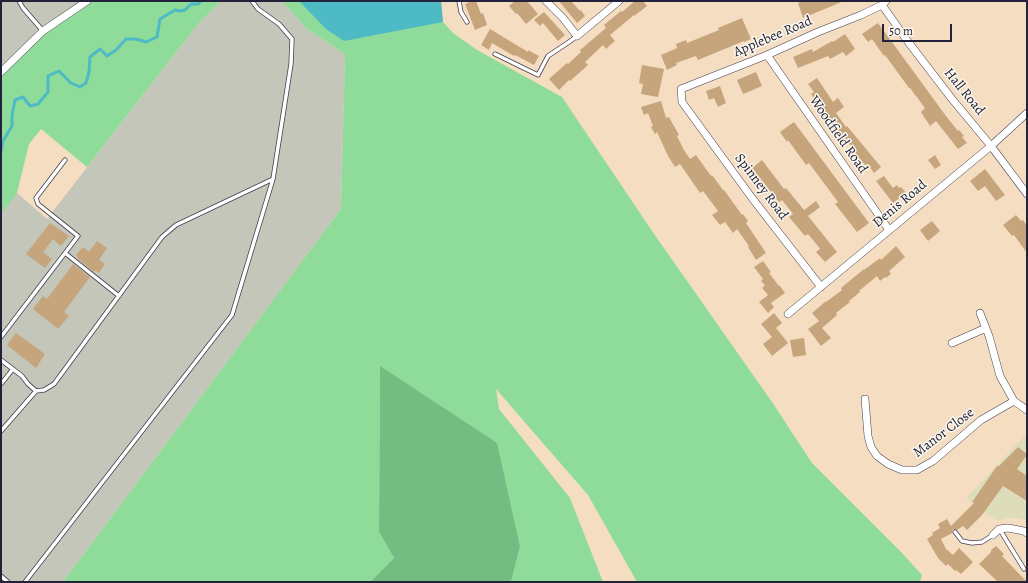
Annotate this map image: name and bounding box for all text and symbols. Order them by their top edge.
street label: Applebee Road [731,13,815,61]
scale bar [884,16,954,42]
text: 50 m [889,23,913,39]
street label: Hall Road [940,65,988,119]
street label: Woodfield Road [805,93,871,177]
street label: Spinney Road [731,151,791,223]
street label: Denis Road [870,177,930,231]
street label: Manor Close [910,405,978,461]

